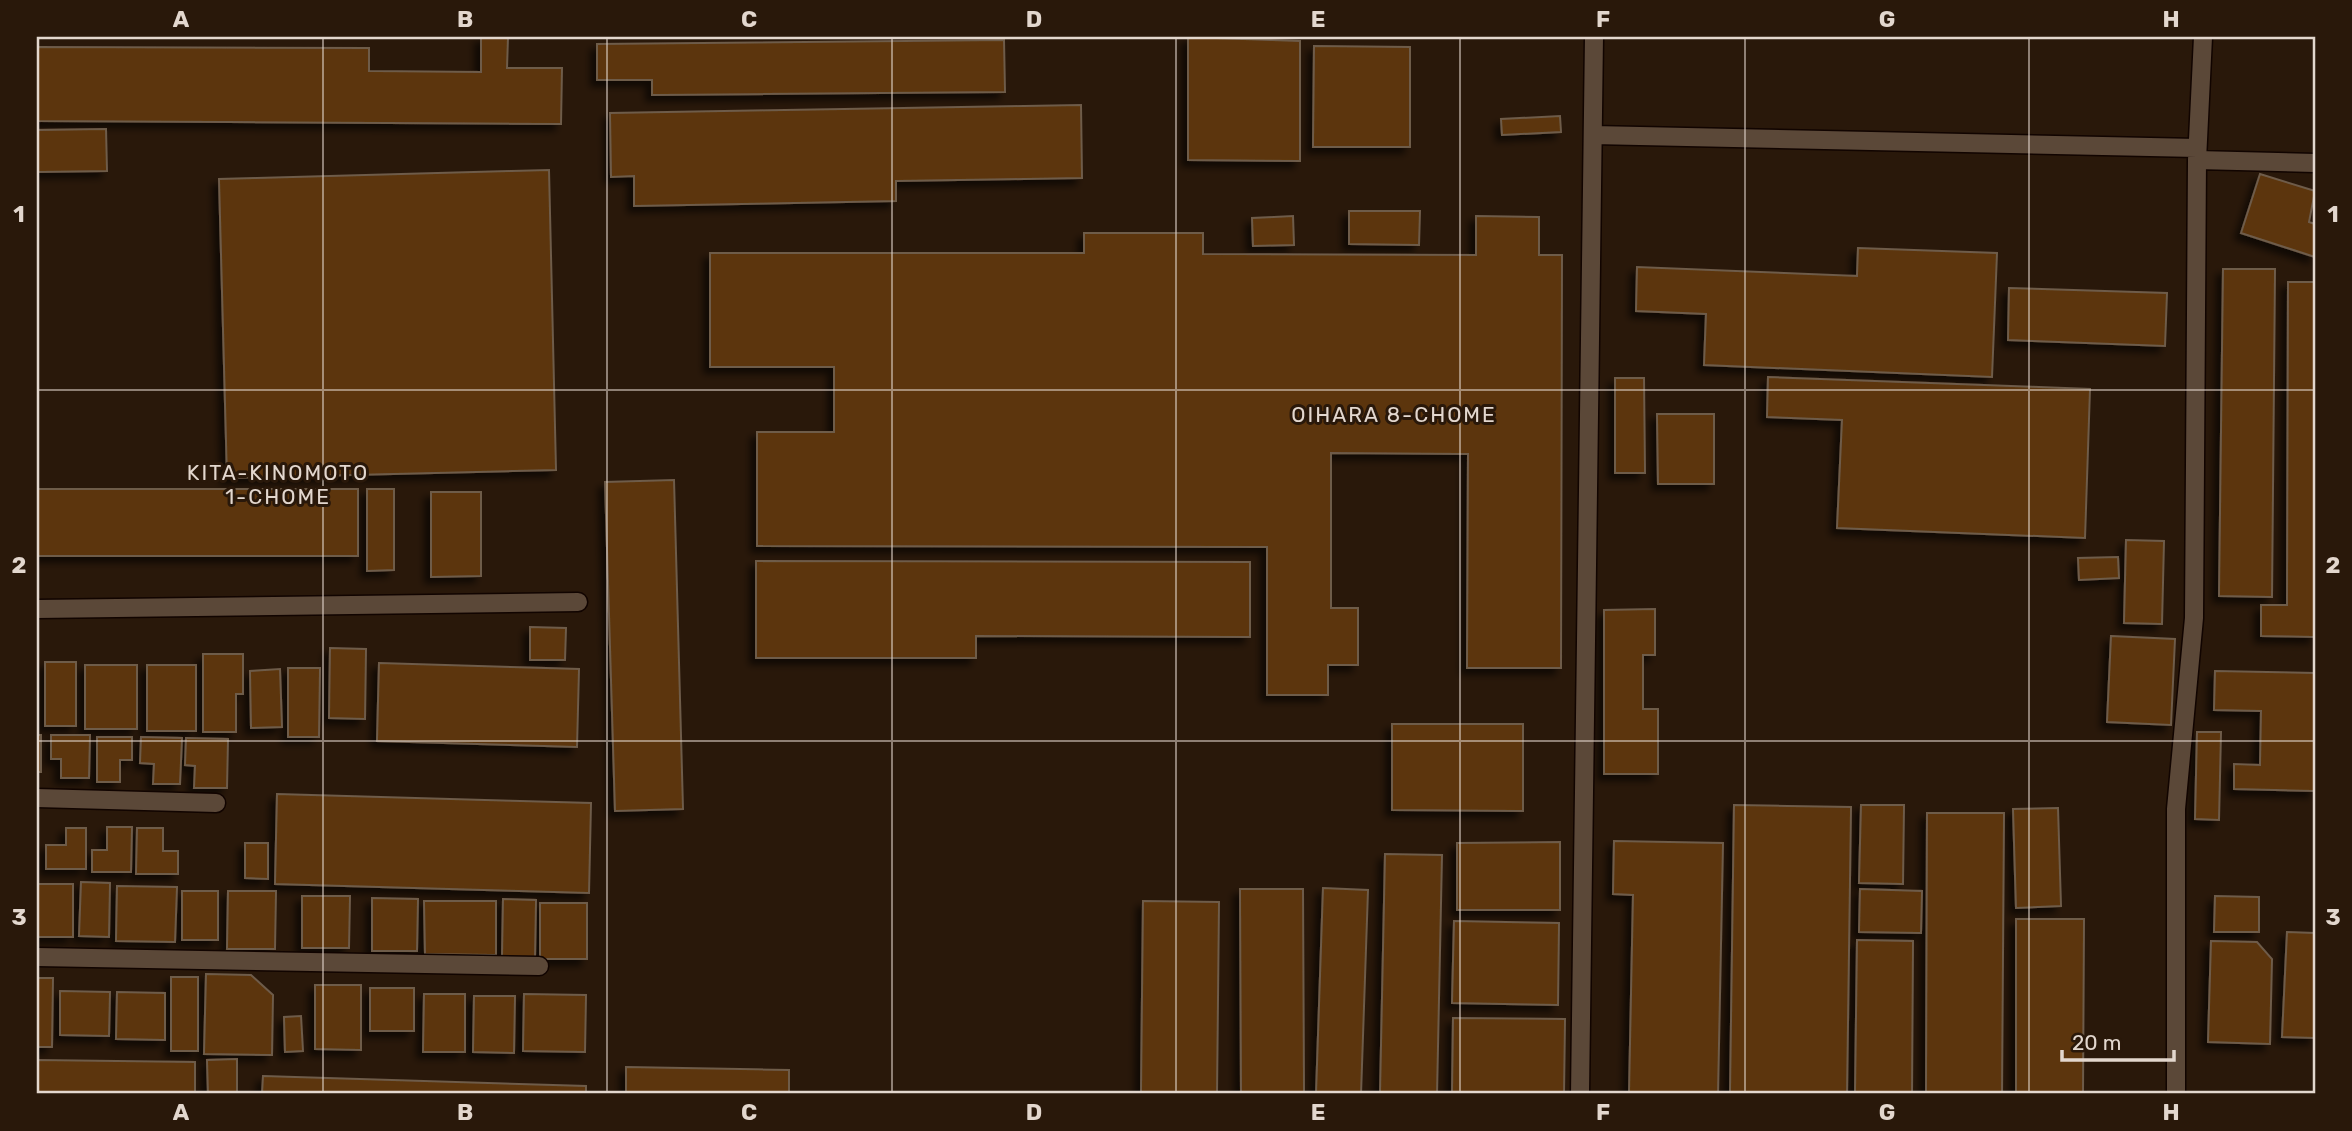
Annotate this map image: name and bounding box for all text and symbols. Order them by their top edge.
text: A [173,5,190,33]
text: B [457,5,473,33]
text: C [741,5,757,33]
text: D [1026,5,1042,33]
text: E [1311,5,1325,33]
text: F [1596,5,1610,33]
text: G [1879,5,1895,33]
text: H [2162,5,2180,33]
text: 1 [13,200,25,228]
text: 1 [2327,200,2339,228]
district label: OIHARA 8-CHOME [1291,402,1497,427]
district label: KITA-KINOMOTO 1-CHOME [187,460,369,509]
text: 2 [12,551,26,579]
text: 2 [2326,551,2340,579]
text: 3 [11,903,27,931]
text: 3 [2325,903,2341,931]
scale bar [2062,1019,2174,1063]
text: 20 m [2072,1030,2121,1055]
text: A [173,1098,190,1126]
text: B [457,1098,473,1126]
text: C [741,1098,757,1126]
text: D [1026,1098,1042,1126]
text: E [1311,1098,1325,1126]
text: F [1596,1098,1610,1126]
text: G [1879,1098,1895,1126]
text: H [2162,1098,2180,1126]

